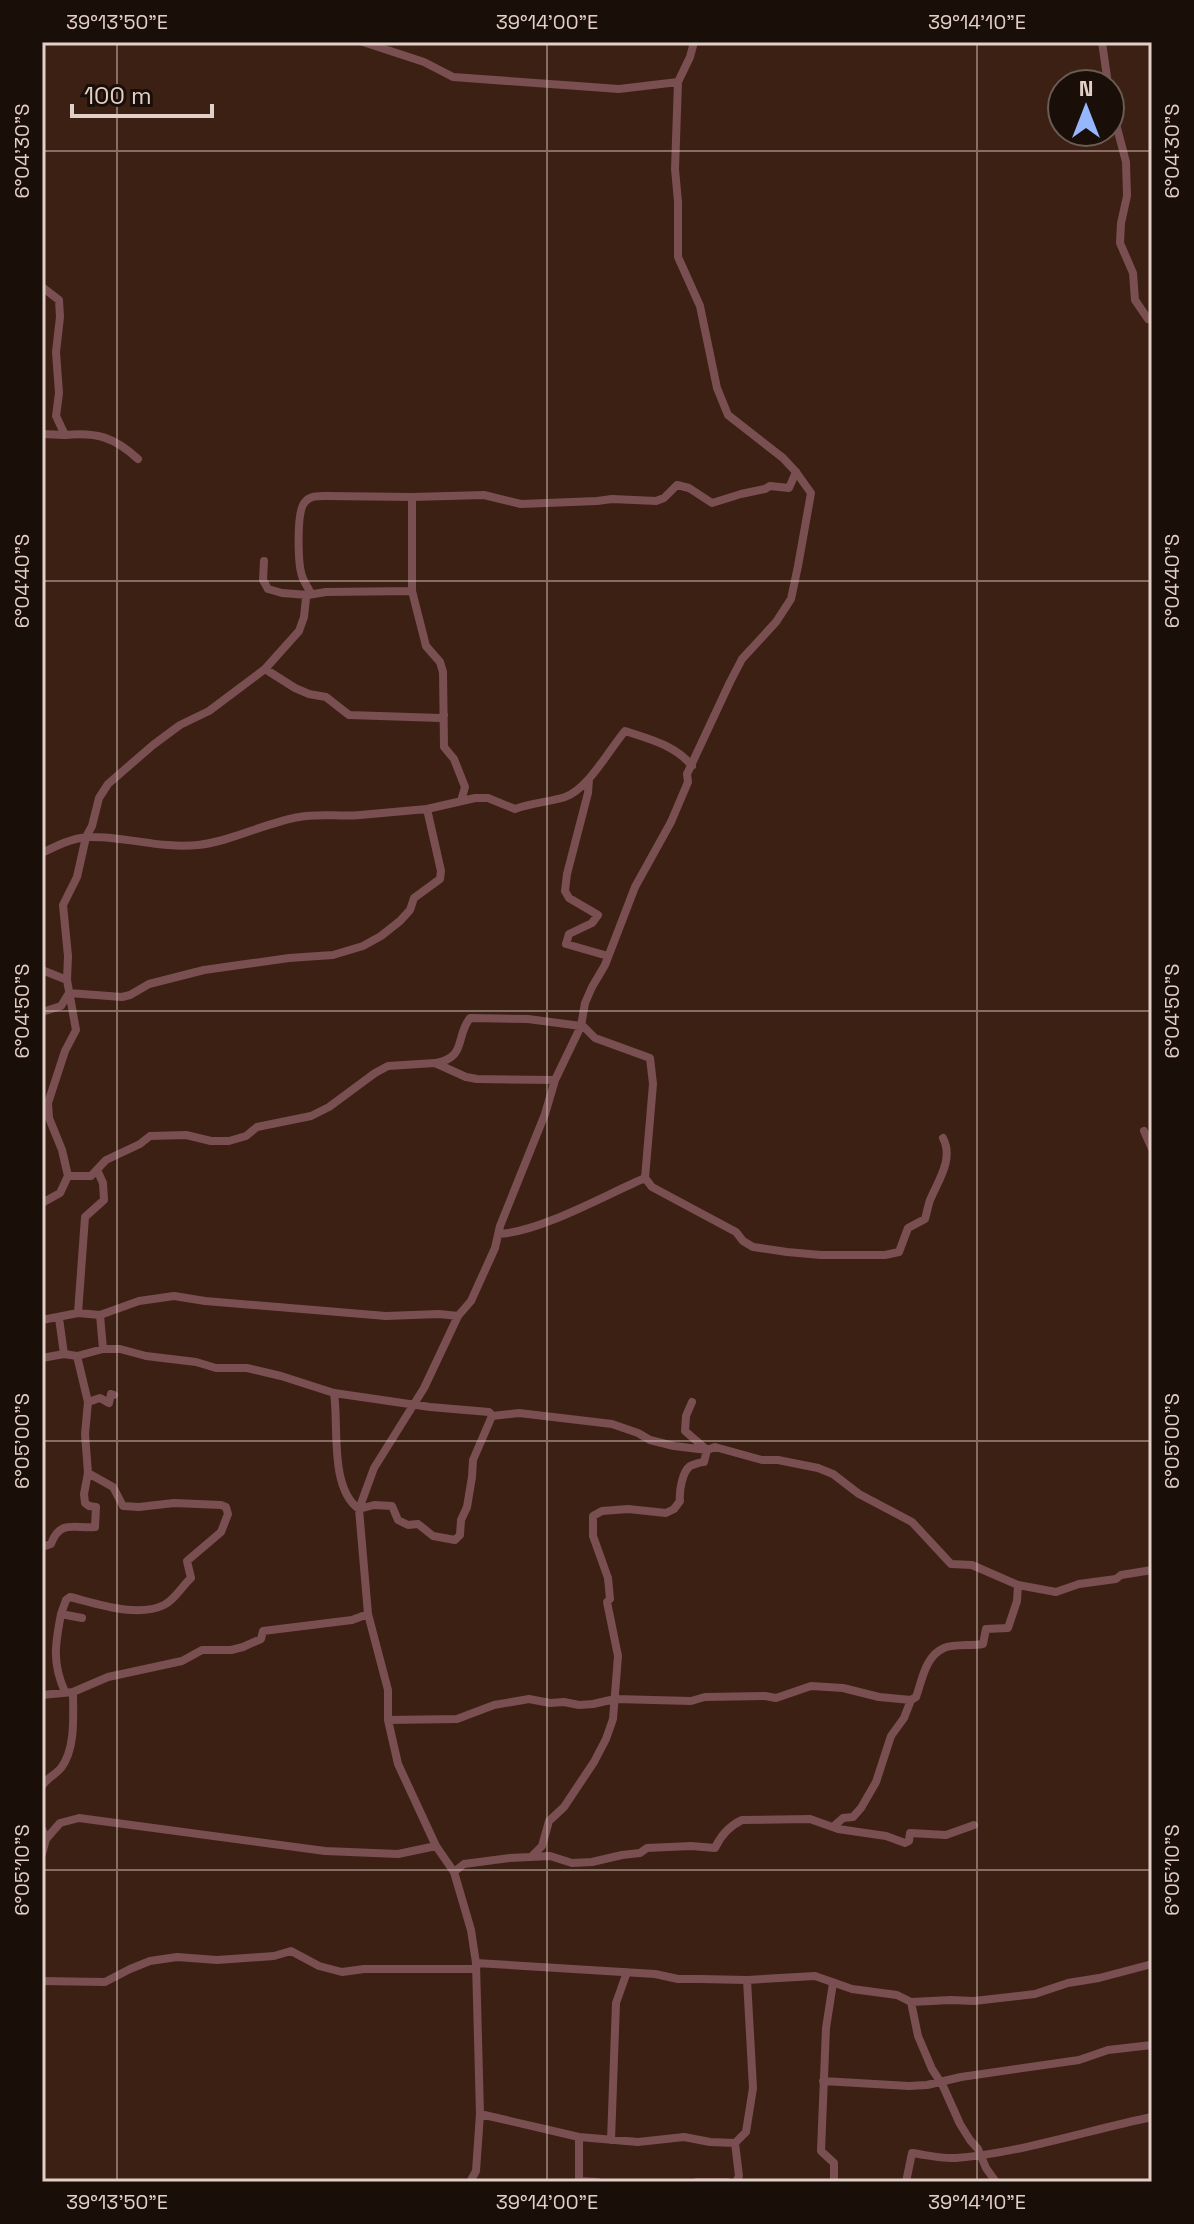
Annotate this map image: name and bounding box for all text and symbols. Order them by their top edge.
text: 39°13'50"E [66,9,168,35]
text: 39°14'00"E [496,9,598,35]
text: 39°14'10"E [928,9,1026,35]
scale bar [72,68,212,118]
north arrow [1046,68,1126,148]
text: N [1079,74,1093,102]
text: 100 m [84,80,152,111]
text: 6°04'30"S [9,103,35,199]
text: 6°04'30"S [1159,103,1185,199]
text: 6°04'40"S [9,534,35,628]
text: 6°04'40"S [1159,534,1185,628]
text: 6°04'50"S [9,963,35,1059]
text: 6°04'50"S [1159,963,1185,1059]
text: 6°05'00"S [9,1393,35,1489]
text: 6°05'00"S [1159,1393,1185,1489]
text: 6°05'10"S [9,1824,35,1916]
text: 6°05'10"S [1159,1824,1185,1916]
text: 39°13'50"E [66,2189,168,2215]
text: 39°14'00"E [496,2189,598,2215]
text: 39°14'10"E [928,2189,1026,2215]

